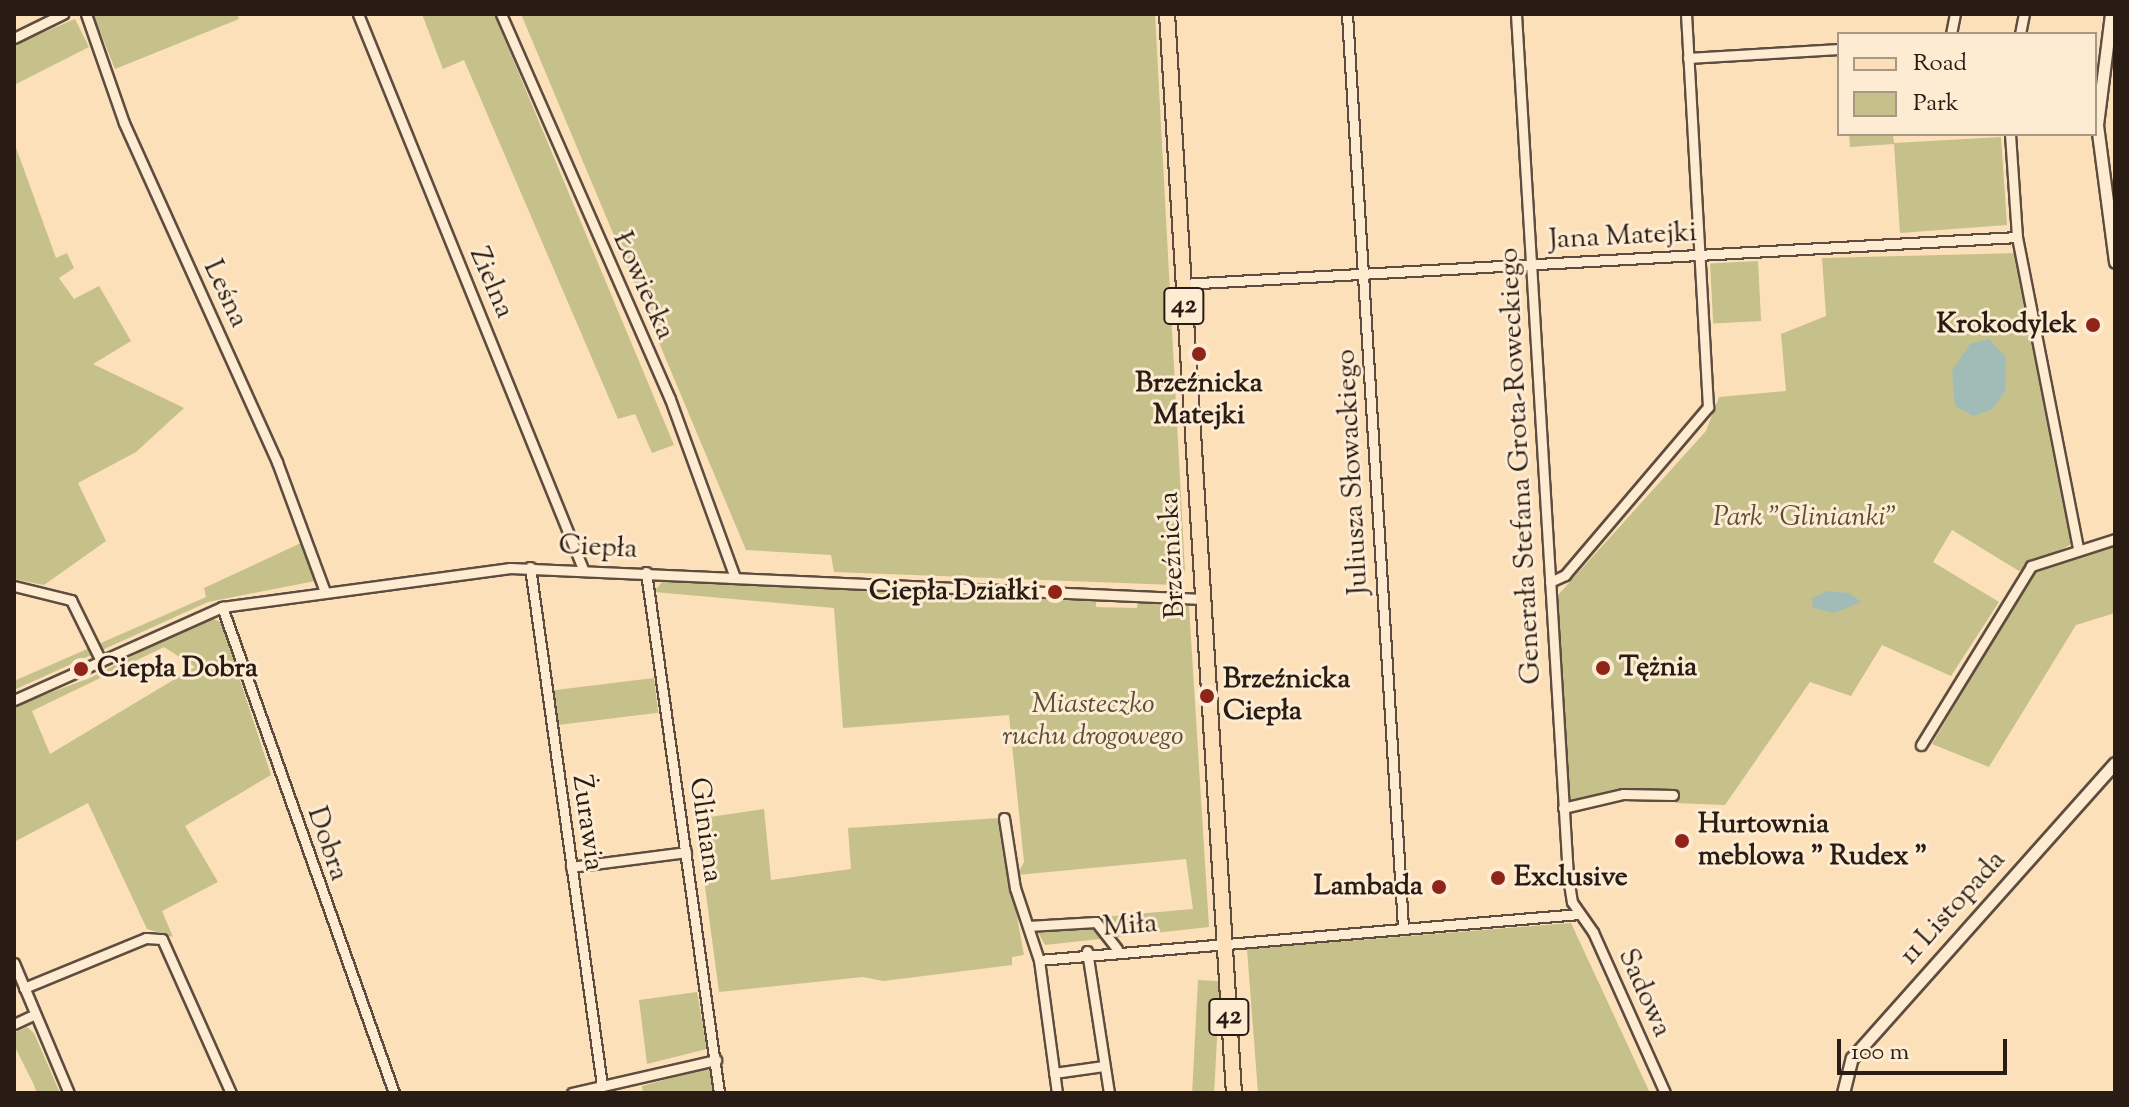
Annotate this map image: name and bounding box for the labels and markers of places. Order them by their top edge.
place label: Krokodylek [1937,308,2077,342]
marker: Krokodylek [2084,316,2102,334]
marker: Brzeźnicka Matejki [1190,345,1208,363]
place label: Brzeźnicka Matejki [1135,367,1263,433]
place label: Ciepła Działki [869,575,1039,609]
marker: Ciepła Działki [1046,583,1064,601]
place label: Tężnia [1619,651,1697,685]
place label: Ciepła Dobra [97,652,258,686]
marker: Tężnia [1594,659,1612,677]
marker: Ciepła Dobra [72,660,90,678]
place label: Brzeźnicka Ciepła [1223,663,1350,729]
marker: Brzeźnicka Ciepła [1198,687,1216,705]
place label: Hurtownia meblowa " Rudex " [1698,808,1927,874]
marker: Hurtownia meblowa " Rudex " [1673,832,1691,850]
place label: Exclusive [1514,861,1628,895]
marker: Exclusive [1489,869,1507,887]
place label: Lambada [1314,870,1423,904]
marker: Lambada [1430,878,1448,896]

